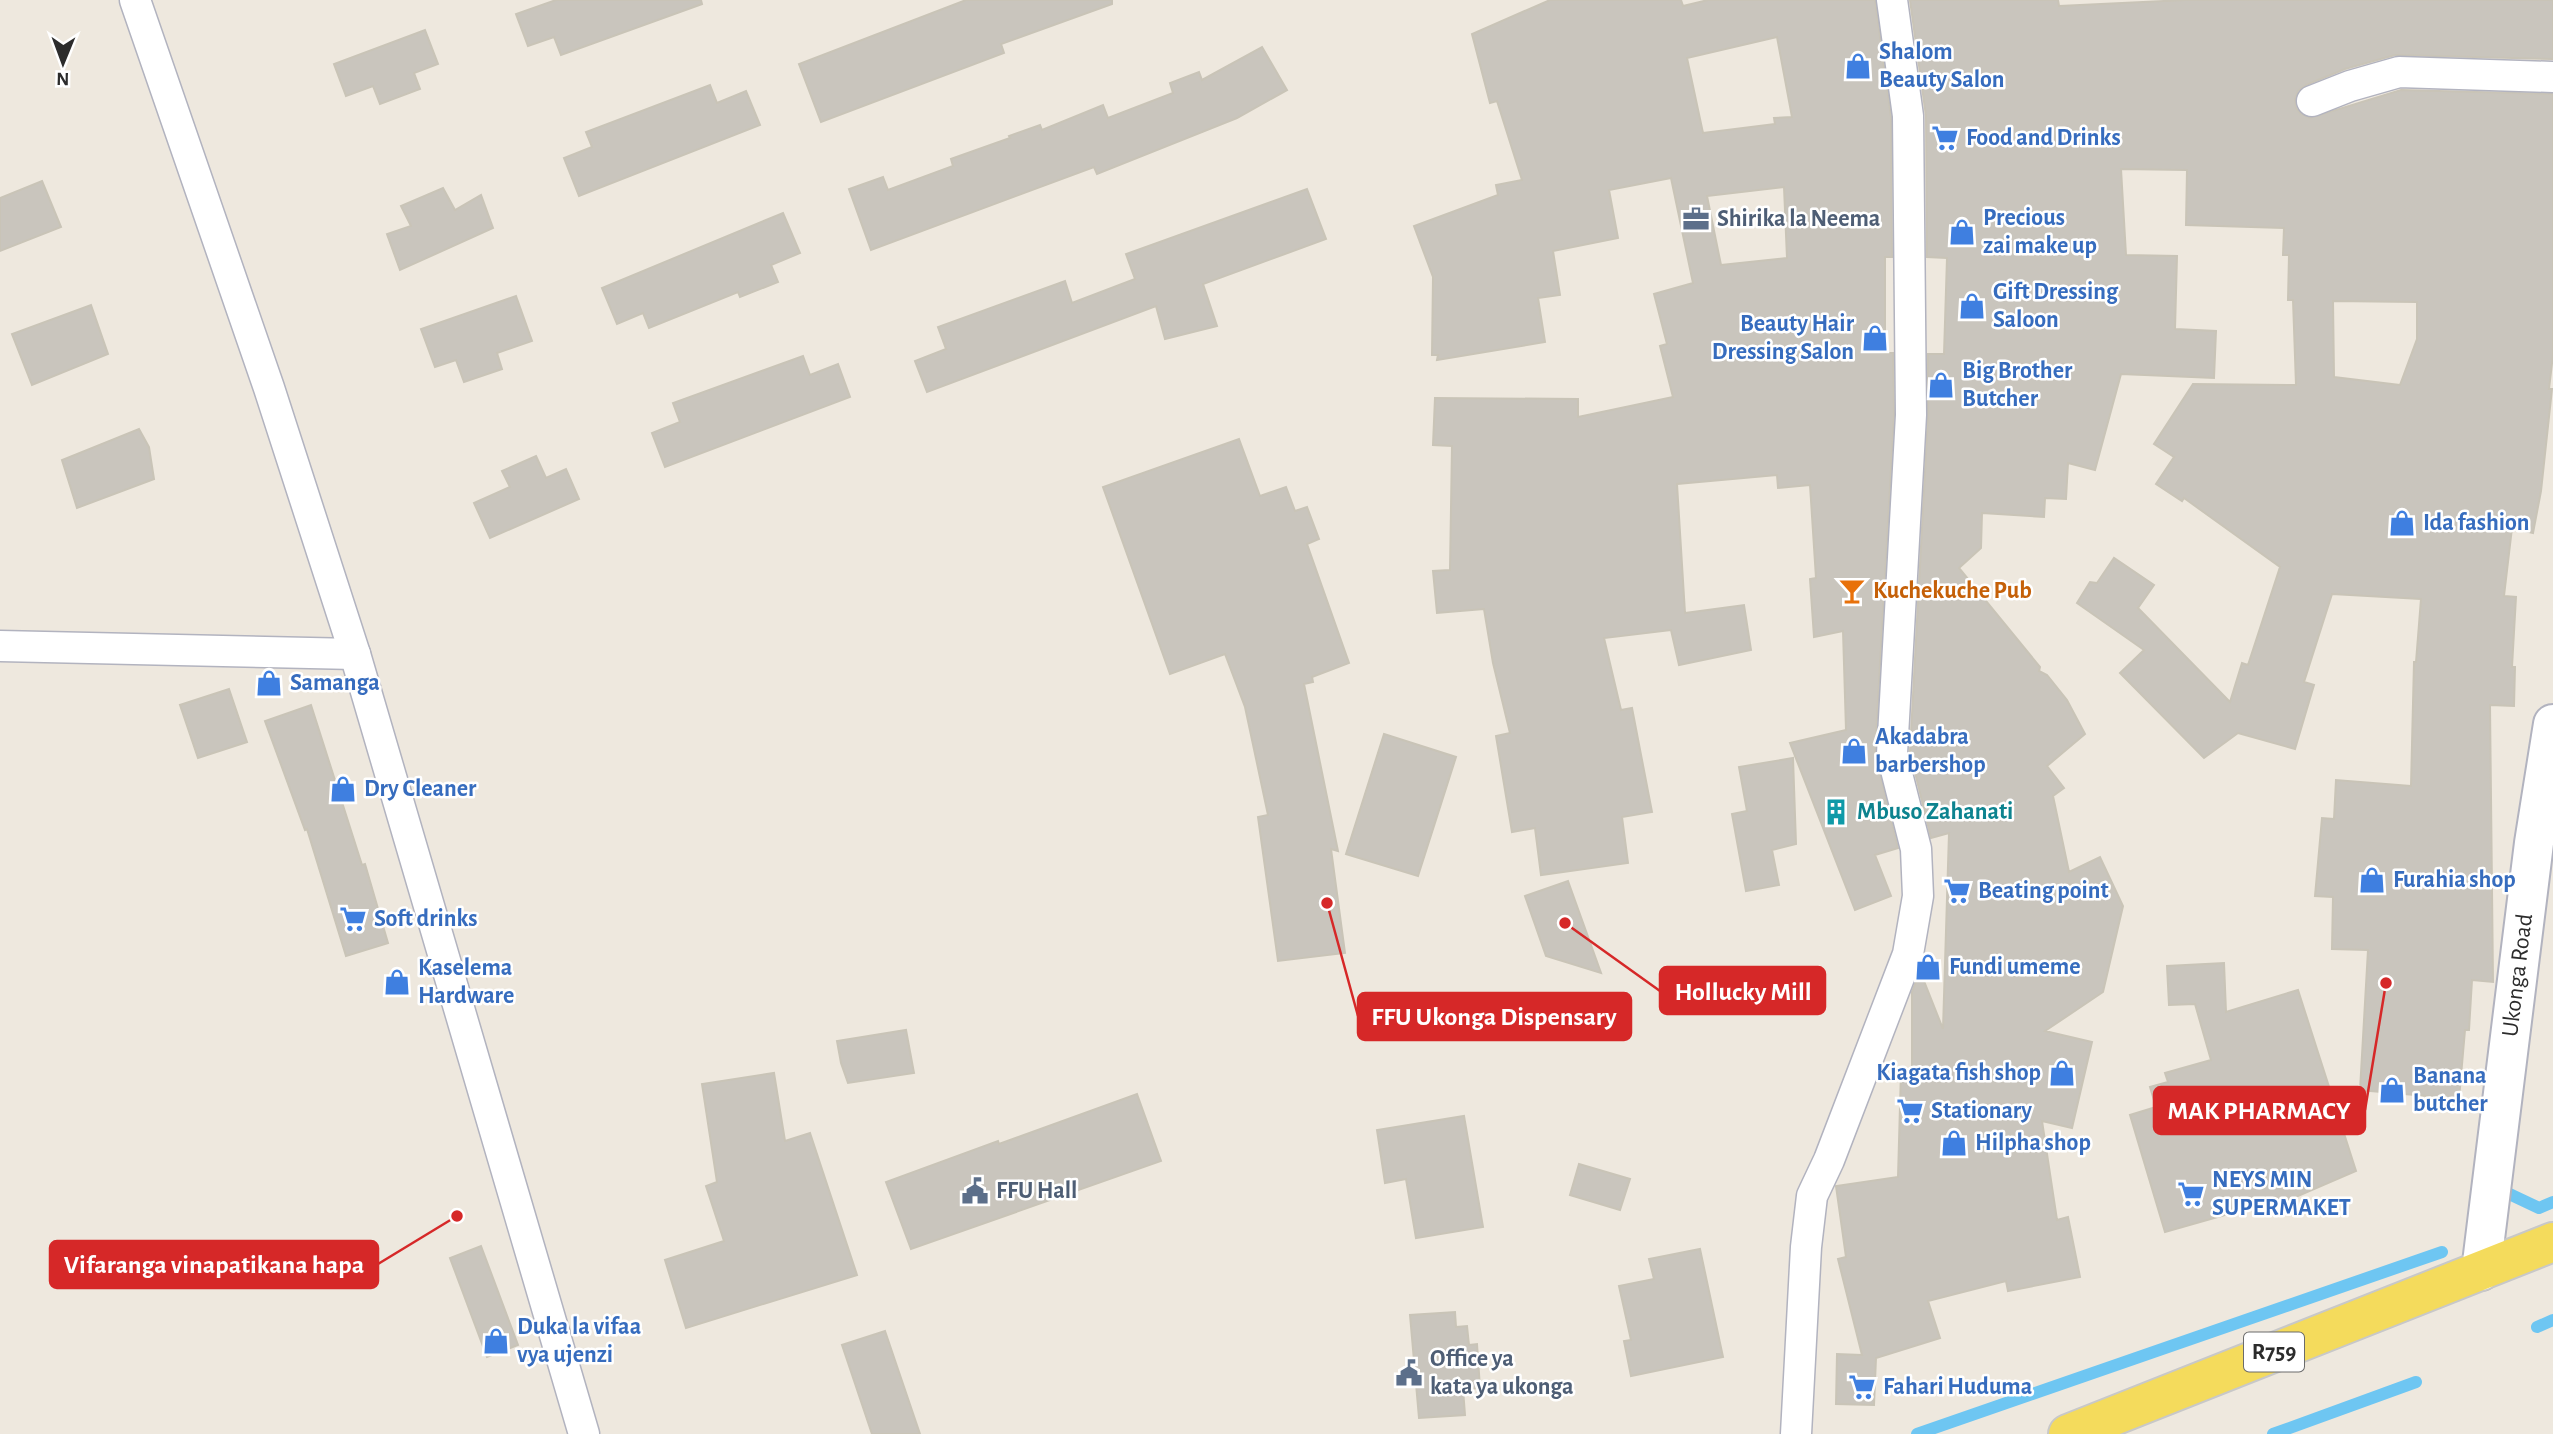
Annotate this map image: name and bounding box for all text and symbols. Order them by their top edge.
north arrow [28,28,98,98]
place label: Shalom Beauty Salon [1879,40,2004,92]
shop icon: Shalom Beauty Salon [1843,51,1873,81]
text: N [56,69,70,88]
supermarket icon: Food and Drinks [1930,123,1960,153]
place label: Food and Drinks [1966,126,2121,150]
office icon: Shirika la Neema [1681,204,1711,234]
place label: Precious zai make up [1983,206,2097,258]
place label: Shirika la Neema [1717,207,1880,231]
shop icon: Precious zai make up [1947,217,1977,247]
place label: Gift Dressing Saloon [1993,280,2119,332]
shop icon: Gift Dressing Saloon [1957,291,1987,321]
place label: Beauty Hair Dressing Salon [1712,312,1855,364]
shop icon: Beauty Hair Dressing Salon [1860,323,1890,353]
place label: Big Brother Butcher [1962,359,2073,411]
shop icon: Big Brother Butcher [1926,370,1956,400]
shop icon: Ida fashion [2387,508,2417,538]
place label: Ida fashion [2423,511,2529,535]
bar icon: Kuchekuche Pub [1837,576,1867,606]
place label: Kuchekuche Pub [1873,579,2032,603]
shop icon: Samanga [254,668,284,698]
place label: Samanga [290,671,380,695]
place label: Akadabra barbershop [1875,725,1986,777]
shop icon: Akadabra barbershop [1839,736,1869,766]
shop icon: Dry Cleaner [328,774,358,804]
place label: Dry Cleaner [364,777,477,801]
building icon: Mbuso Zahanati [1821,797,1851,827]
place label: Mbuso Zahanati [1857,800,2013,824]
shop icon: Furahia shop [2357,865,2387,895]
place label: Furahia shop [2393,868,2516,892]
supermarket icon: Beating point [1942,876,1972,906]
place label: Beating point [1978,879,2109,903]
supermarket icon: Soft drinks [338,904,368,934]
place label: Soft drinks [374,907,478,931]
street label: Ukonga Road [2498,912,2537,1038]
shop icon: Fundi umeme [1913,952,1943,982]
place label: Fundi umeme [1949,955,2080,979]
place label: Kaselema Hardware [418,956,514,1008]
shop icon: Kaselema Hardware [382,967,412,997]
callout: Hollucky Mill [1660,967,1825,1014]
text: Hollucky Mill [1674,979,1812,1005]
callout: FFU Ukonga Dispensary [1358,993,1631,1040]
text: FFU Ukonga Dispensary [1371,1004,1617,1030]
shop icon: Kiagata fish shop [2047,1058,2077,1088]
place label: Kiagata fish shop [1876,1061,2041,1085]
place label: Banana butcher [2413,1064,2488,1116]
shop icon: Banana butcher [2377,1075,2407,1105]
callout: MAK PHARMACY [2154,1087,2365,1134]
supermarket icon: Stationary [1895,1096,1925,1126]
text: MAK PHARMACY [2168,1098,2351,1124]
place label: Stationary [1931,1099,2032,1123]
shop icon: Hilpha shop [1939,1128,1969,1158]
place label: Hilpha shop [1975,1131,2091,1155]
place label: NEYS MIN SUPERMAKET [2212,1168,2351,1220]
public building icon: FFU Hall [960,1176,990,1206]
place label: FFU Hall [996,1179,1077,1203]
supermarket icon: NEYS MIN SUPERMAKET [2176,1179,2206,1209]
callout: Vifaranga vinapatikana hapa [50,1241,378,1288]
text: Vifaranga vinapatikana hapa [64,1252,364,1278]
place label: Duka la vifaa vya ujenzi [517,1315,641,1367]
shop icon: Duka la vifaa vya ujenzi [481,1326,511,1356]
road number: R759 [2244,1332,2304,1372]
place label: Office ya kata ya ukonga [1430,1347,1574,1399]
public building icon: Office ya kata ya ukonga [1394,1358,1424,1388]
supermarket icon: Fahari Huduma [1847,1372,1877,1402]
place label: Fahari Huduma [1883,1375,2032,1399]

